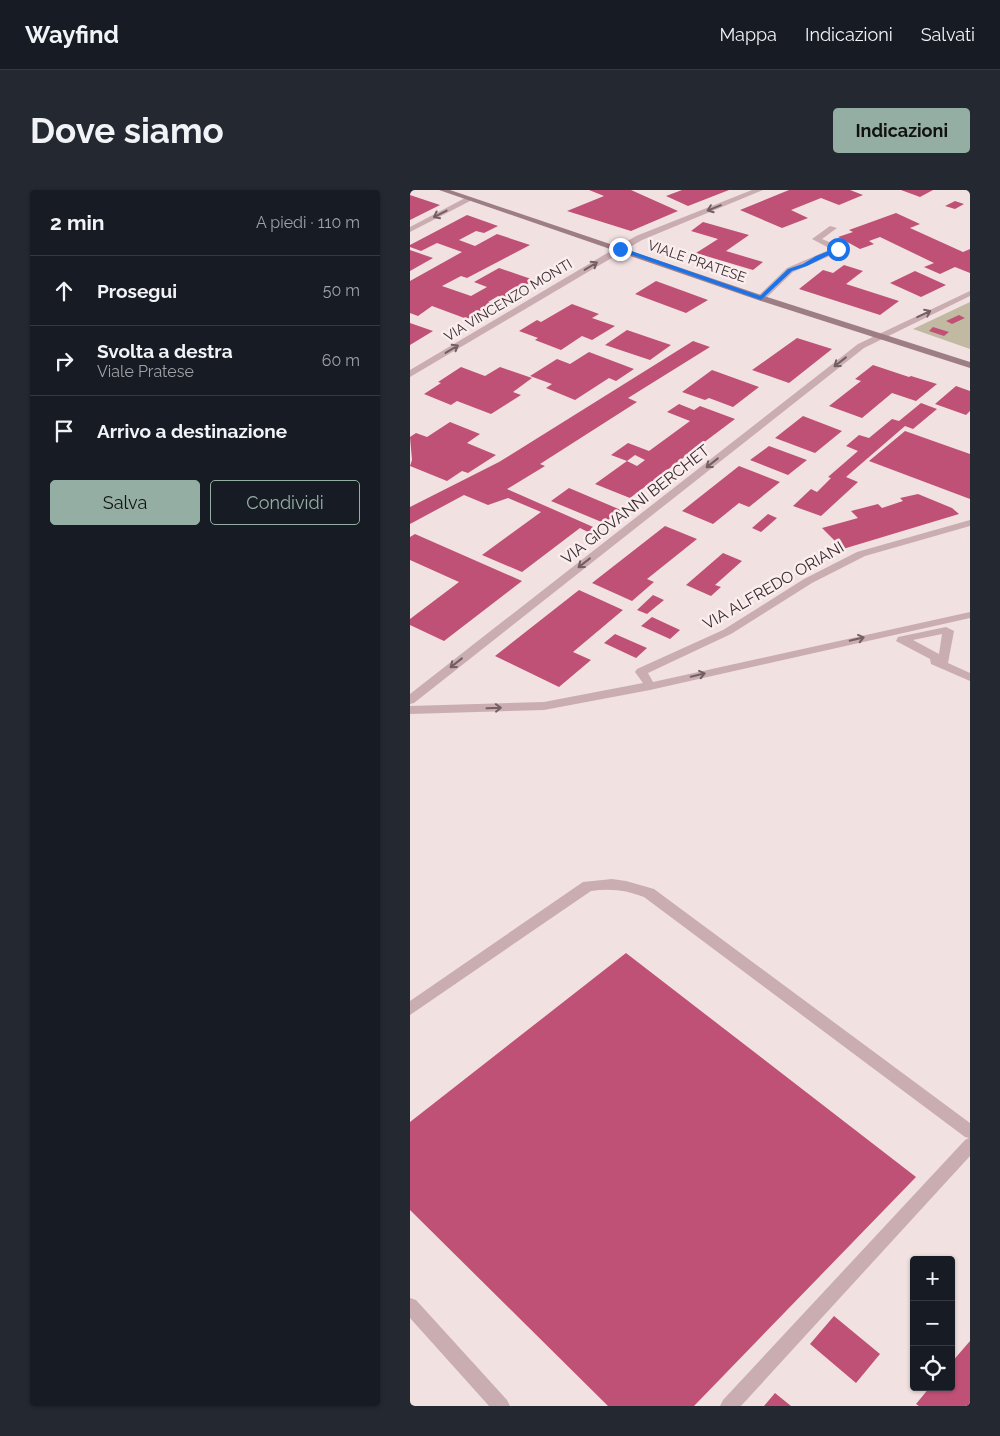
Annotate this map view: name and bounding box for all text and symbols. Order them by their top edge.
text: Wayfind [25,20,119,49]
text: Mappa [719,24,777,45]
text: Indicazioni [805,24,893,45]
text: Salvati [921,24,975,45]
button: Indicazioni [833,108,970,153]
text: Dove siamo [30,110,224,151]
one-way arrow [706,205,721,214]
text: 2 min [50,210,104,235]
one-way arrow [433,210,448,219]
text: A piedi · 110 m [256,213,360,232]
street label: VIALE PRATESE [646,237,748,285]
route end [609,238,632,261]
route start [827,238,850,261]
street label: VIA VINCENZO MONTI [441,256,575,344]
one-way arrow [584,260,598,270]
icon: ahead [50,277,78,305]
text: Prosegui [97,280,177,302]
text: 50 m [323,281,360,300]
one-way arrow [916,309,931,318]
text: Svolta a destra [97,340,233,362]
one-way arrow [444,344,458,354]
icon: right [50,347,78,375]
text: 60 m [322,351,360,370]
one-way arrow [834,357,847,368]
text: Viale Pratese [97,362,194,381]
icon: arrive [50,417,78,445]
text: Arrivo a destinazione [97,420,287,442]
street label: VIA GIOVANNI BERCHET [557,440,713,568]
one-way arrow [706,457,719,468]
button: Salva [50,480,200,525]
button: Condividi [210,480,360,525]
street label: VIA ALFREDO ORIANI [699,537,847,634]
one-way arrow [578,557,591,568]
one-way arrow [848,634,864,643]
one-way arrow [450,658,463,669]
one-way arrow [690,670,706,679]
one-way arrow [485,703,501,713]
map controls [910,1256,955,1391]
button: + [910,1256,955,1301]
button: − [910,1301,955,1346]
button: locate [910,1346,955,1391]

